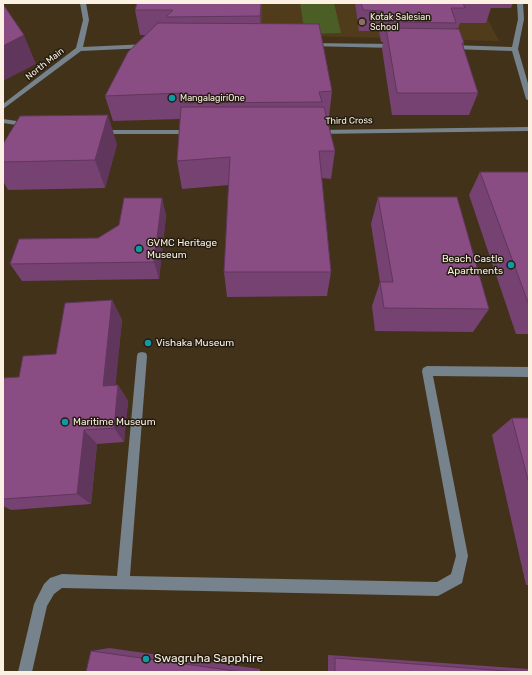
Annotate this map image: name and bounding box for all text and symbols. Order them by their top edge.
place label: Kotak Salesian School [370,12,431,33]
marker: Kotak Salesian School [357,17,367,27]
street label: North Main [24,46,66,82]
marker: MangalagiriOne [167,93,177,103]
place label: MangalagiriOne [180,93,245,103]
street label: Third Cross [325,115,373,127]
place label: GVMC Heritage Museum [147,237,217,260]
marker: GVMC Heritage Museum [134,244,144,254]
place label: Beach Castle Apartments [442,253,503,276]
marker: Beach Castle Apartments [506,260,516,270]
place label: Vishaka Museum [156,337,234,349]
marker: Vishaka Museum [143,338,153,348]
place label: Maritime Museum [73,416,156,428]
marker: Maritime Museum [60,417,70,427]
place label: Swagruha Sapphire [154,652,263,666]
marker: Swagruha Sapphire [141,654,151,664]

